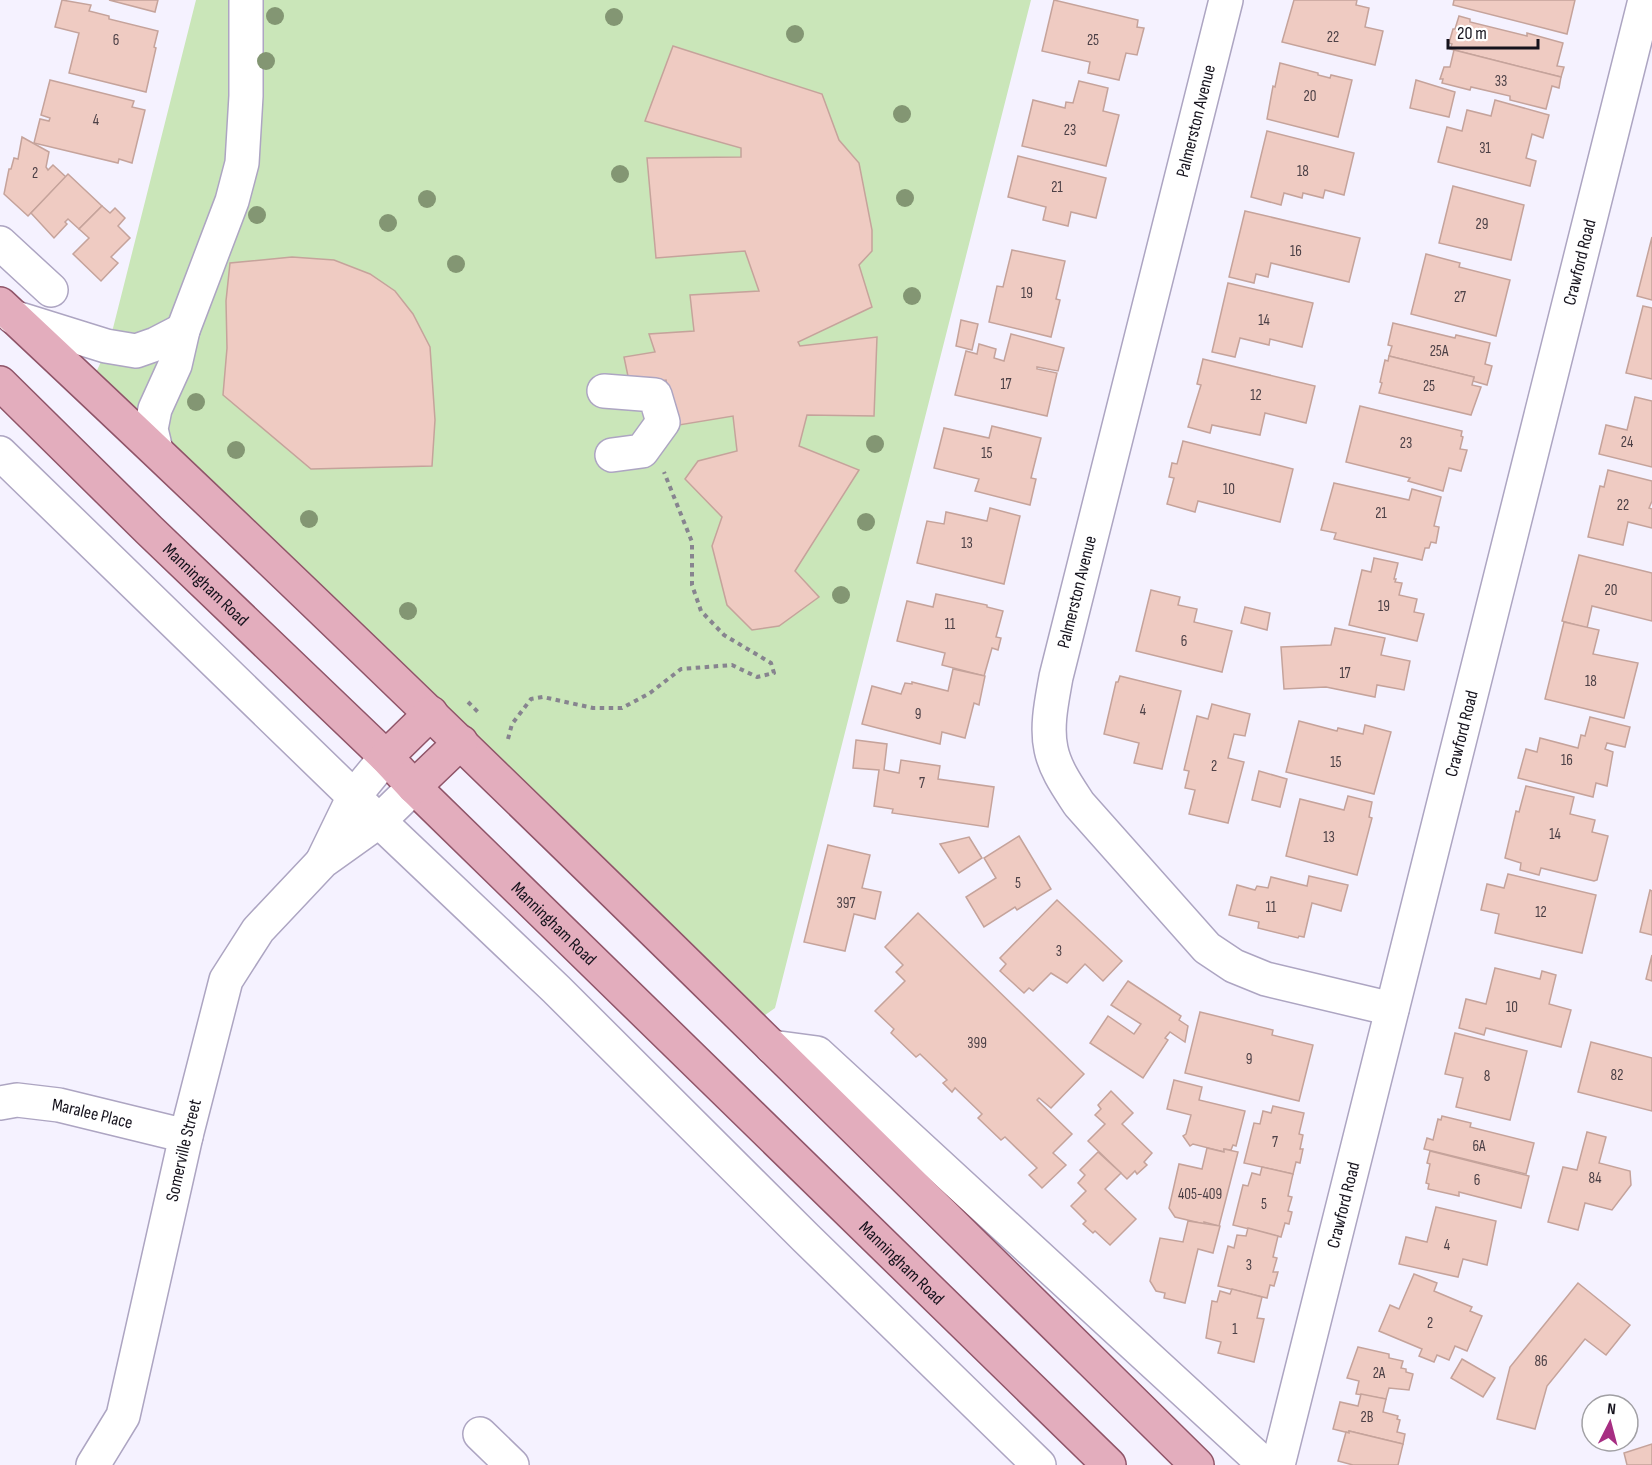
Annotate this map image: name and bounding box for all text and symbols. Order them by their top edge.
scale bar [1448,12,1538,50]
text: 20 m [1457,23,1487,44]
house number: 22 [1327,28,1339,47]
house number: 6 [113,31,119,50]
house number: 25 [1087,31,1099,50]
street label: Palmerston Avenue [1172,63,1220,179]
house number: 33 [1495,72,1507,91]
house number: 20 [1304,87,1316,106]
house number: 4 [93,111,99,130]
house number: 23 [1064,121,1076,140]
house number: 31 [1479,139,1492,158]
house number: 18 [1297,162,1309,181]
house number: 2 [32,164,38,183]
house number: 21 [1051,178,1063,197]
house number: 29 [1476,215,1488,234]
street label: Crawford Road [1558,217,1600,307]
house number: 16 [1290,242,1302,261]
house number: 19 [1021,284,1033,303]
house number: 27 [1454,288,1466,307]
house number: 14 [1258,311,1270,330]
house number: 25A [1430,342,1449,361]
house number: 17 [1000,375,1012,394]
house number: 25 [1423,377,1435,396]
house number: 12 [1250,386,1262,405]
house number: 24 [1621,433,1633,452]
house number: 23 [1400,434,1412,453]
house number: 15 [981,444,993,463]
house number: 10 [1223,480,1235,499]
house number: 22 [1617,496,1629,515]
house number: 21 [1375,504,1387,523]
house number: 13 [961,534,973,553]
street label: Palmerston Avenue [1053,534,1101,650]
street label: Manningham Road [159,539,253,630]
house number: 20 [1605,581,1617,600]
house number: 19 [1378,597,1390,616]
house number: 11 [945,615,956,634]
house number: 6 [1181,632,1187,651]
house number: 17 [1339,664,1351,683]
house number: 18 [1585,672,1597,691]
street label: Crawford Road [1440,688,1482,779]
house number: 4 [1140,701,1146,720]
house number: 9 [915,705,921,724]
house number: 16 [1561,751,1573,770]
house number: 15 [1330,753,1342,772]
house number: 2 [1211,757,1217,776]
house number: 7 [919,774,925,793]
house number: 14 [1549,825,1561,844]
house number: 13 [1323,828,1335,847]
house number: 5 [1015,874,1021,893]
street label: Manningham Road [507,877,601,970]
house number: 397 [837,894,855,913]
house number: 11 [1266,898,1277,917]
house number: 12 [1535,903,1547,922]
house number: 3 [1056,942,1062,961]
house number: 10 [1506,998,1518,1017]
house number: 399 [967,1034,987,1053]
house number: 9 [1246,1050,1252,1069]
house number: 82 [1611,1066,1623,1085]
house number: 8 [1484,1067,1490,1086]
street label: Maralee Place [51,1094,135,1133]
street label: Somerville Street [161,1096,206,1203]
house number: 7 [1272,1133,1278,1152]
house number: 6A [1473,1137,1486,1156]
street label: Crawford Road [1322,1160,1364,1250]
house number: 84 [1588,1169,1602,1188]
house number: 6 [1474,1171,1480,1190]
house number: 405-409 [1178,1185,1222,1204]
house number: 5 [1261,1195,1267,1214]
street label: Manningham Road [855,1217,949,1309]
house number: 4 [1444,1236,1450,1255]
house number: 3 [1246,1256,1252,1275]
house number: 2 [1427,1314,1433,1333]
house number: 1 [1232,1320,1238,1339]
house number: 86 [1534,1352,1548,1371]
house number: 2A [1373,1364,1386,1383]
north arrow [1580,1393,1640,1453]
text: N [1606,1400,1617,1419]
house number: 2B [1361,1408,1374,1427]

